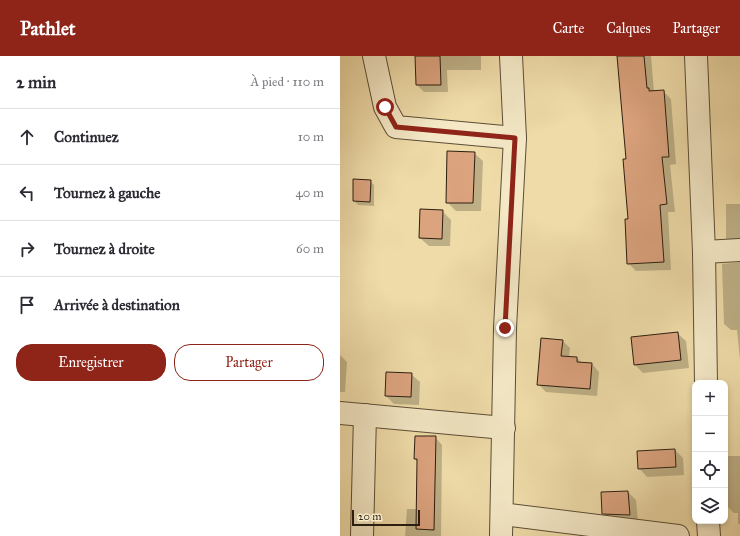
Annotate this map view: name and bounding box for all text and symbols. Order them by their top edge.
text: Pathlet [20,17,76,40]
text: Carte [553,20,584,37]
text: Calques [606,20,651,37]
text: Partager [673,20,720,37]
text: 2 min [16,72,56,93]
text: À pied · 110 m [251,74,324,90]
route start [376,98,394,116]
icon: ahead [16,126,38,148]
text: Continuez [54,128,119,146]
text: 10 m [298,129,324,145]
icon: left [16,182,38,204]
text: Tournez à gauche [54,184,161,202]
text: 40 m [295,185,324,201]
icon: right [16,238,38,260]
text: Tournez à droite [54,240,155,258]
text: 60 m [296,241,324,257]
icon: arrive [16,294,38,316]
text: Arrivée à destination [54,296,180,314]
route end [496,319,514,337]
button: Enregistrer [16,344,166,381]
button: Partager [174,344,324,381]
map controls [692,380,728,524]
button: + [692,380,728,416]
button: − [692,416,728,452]
button: locate [692,452,728,488]
button: layers [692,488,728,524]
scale bar [352,508,420,527]
text: 20 m [358,510,381,523]

